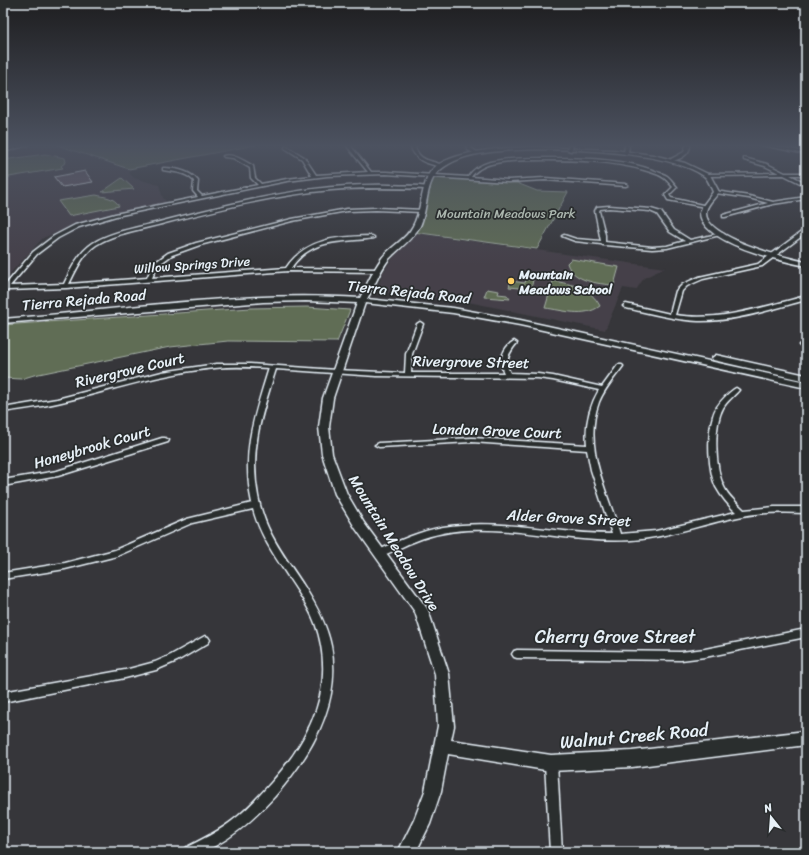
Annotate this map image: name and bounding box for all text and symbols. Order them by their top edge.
park label: Mountain Meadows Park [436,202,576,225]
street label: Willow Springs Drive [133,249,251,281]
place label: Mountain Meadows School [518,263,613,301]
street label: Tierra Rejada Road [346,273,473,312]
marker: Mountain Meadows School [506,276,516,286]
street label: Tierra Rejada Road [21,282,148,318]
street label: Rivergrove Court [73,345,188,395]
street label: Rivergrove Street [412,348,530,376]
street label: London Grove Court [432,416,563,446]
street label: Honeybrook Court [30,418,154,476]
street label: Mountain Meadow Drive [341,470,447,616]
street label: Alder Grove Street [505,502,632,534]
street label: Cherry Grove Street [535,621,696,653]
street label: Walnut Creek Road [559,713,711,758]
north arrow [751,797,791,837]
text: N [761,798,775,818]

